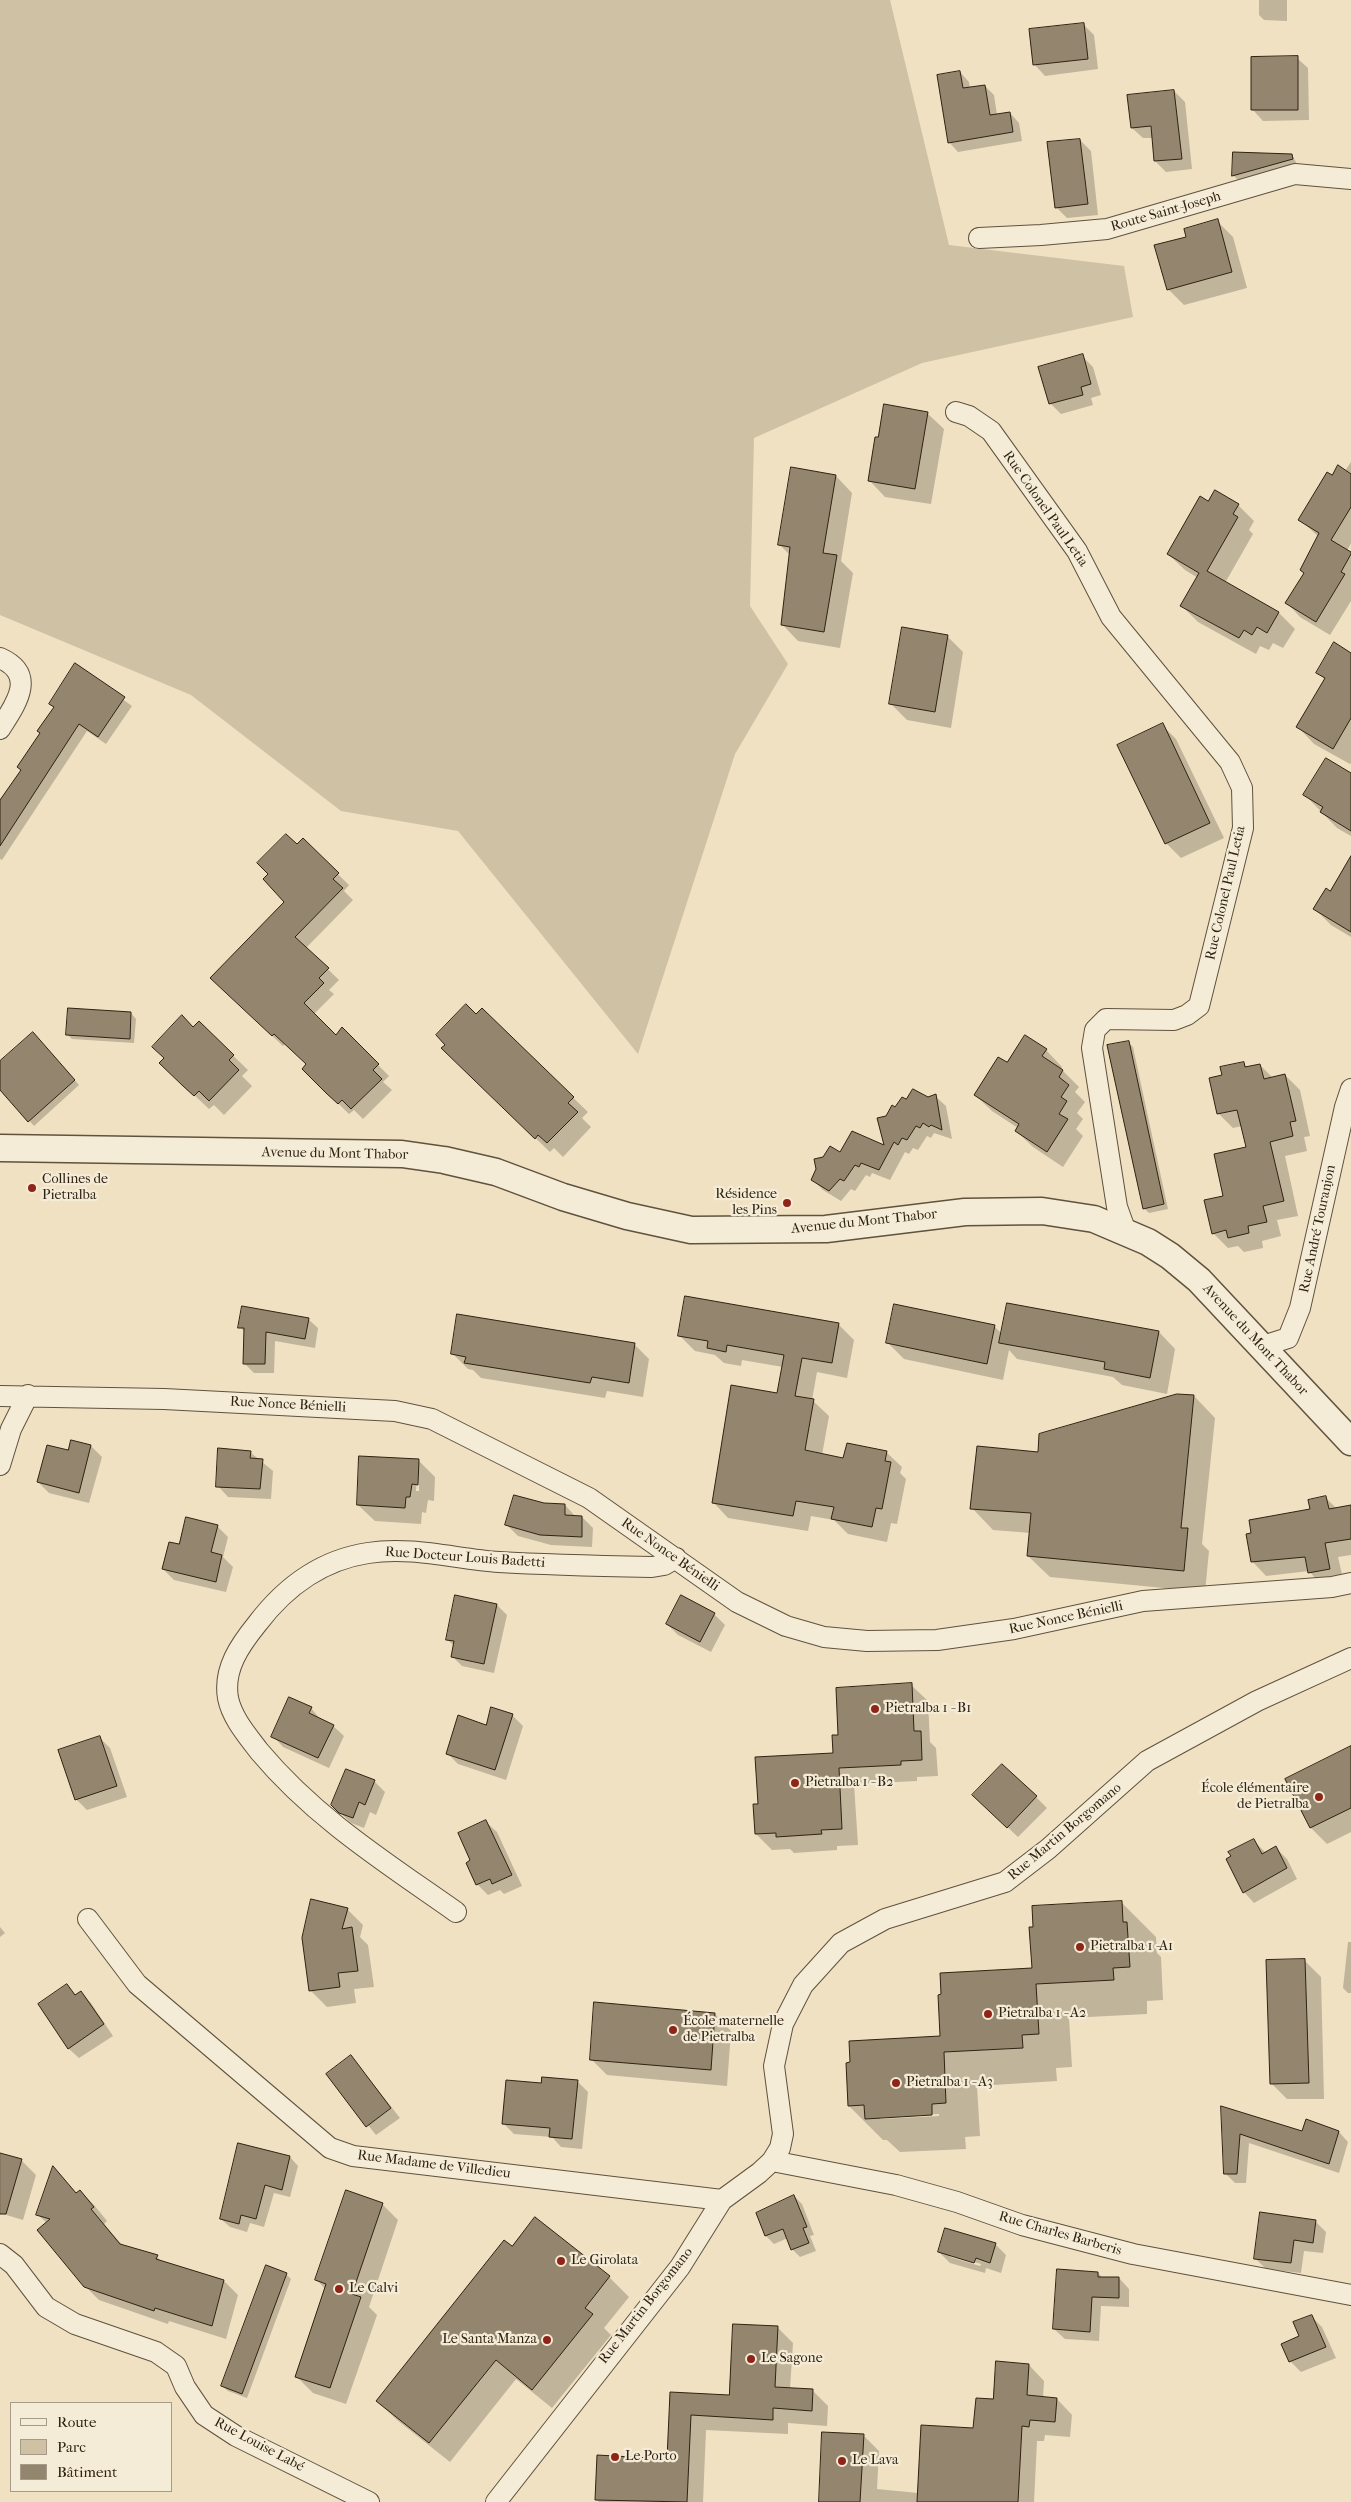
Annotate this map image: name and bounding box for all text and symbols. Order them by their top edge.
street label: Route Saint-Joseph [1109,188,1223,236]
street label: Rue Colonel Paul Letia [999,448,1091,570]
street label: Rue Colonel Paul Letia [1202,824,1250,962]
street label: Avenue du Mont Thabor [262,1144,408,1164]
street label: Rue André Touranjon [1296,1163,1340,1295]
place label: Collines de Pietralba [42,1172,108,1204]
marker: Collines de Pietralba [26,1182,38,1194]
place label: Résidence les Pins [715,1187,777,1220]
marker: Résidence les Pins [781,1197,793,1209]
street label: Avenue du Mont Thabor [790,1206,938,1238]
street label: Avenue du Mont Thabor [1199,1281,1311,1399]
street label: Rue Nonce Bénielli [230,1394,346,1416]
street label: Rue Nonce Bénielli [618,1515,722,1595]
street label: Rue Docteur Louis Badetti [384,1544,546,1572]
street label: Rue Nonce Bénielli [1007,1598,1125,1638]
place label: Pietralba 1 - B1 [885,1701,971,1717]
marker: Pietralba 1 - B1 [869,1703,881,1715]
place label: Pietralba 1 - B2 [805,1775,893,1791]
marker: Pietralba 1 - B2 [789,1777,801,1789]
street label: Rue Martin Borgomano [1005,1780,1125,1884]
place label: École élémentaire de Pietralba [1201,1781,1309,1814]
marker: École élémentaire de Pietralba [1313,1791,1325,1803]
place label: Pietralba 1 -A1 [1090,1939,1173,1955]
marker: Pietralba 1 -A1 [1074,1941,1086,1953]
place label: Pietralba 1 - A2 [998,2006,1086,2022]
marker: Pietralba 1 - A2 [982,2008,994,2020]
place label: École maternelle de Pietralba [683,2014,784,2046]
marker: École maternelle de Pietralba [667,2024,679,2036]
place label: Pietralba 1 - A3 [906,2075,993,2091]
marker: Pietralba 1 - A3 [890,2077,902,2089]
street label: Rue Madame de Villedieu [356,2147,512,2183]
street label: Rue Charles Barberis [997,2208,1123,2260]
street label: Rue Martin Borgomano [595,2244,697,2368]
place label: Le Girolata [571,2253,638,2269]
marker: Le Girolata [555,2255,567,2267]
place label: Le Calvi [349,2281,398,2297]
marker: Le Calvi [333,2283,345,2295]
place label: Le Santa Manza [442,2332,537,2348]
marker: Le Santa Manza [541,2334,553,2346]
place label: Le Sagone [761,2351,823,2367]
marker: Le Sagone [745,2353,757,2365]
legend [10,2402,172,2492]
text: Route [57,2413,96,2431]
street label: Rue Louise Labé [211,2414,307,2476]
text: Parc [57,2438,86,2456]
place label: Le Porto [625,2449,677,2465]
marker: Le Porto [609,2451,621,2463]
place label: Le Lava [852,2453,898,2469]
marker: Le Lava [836,2455,848,2467]
text: Bâtiment [57,2463,117,2481]

